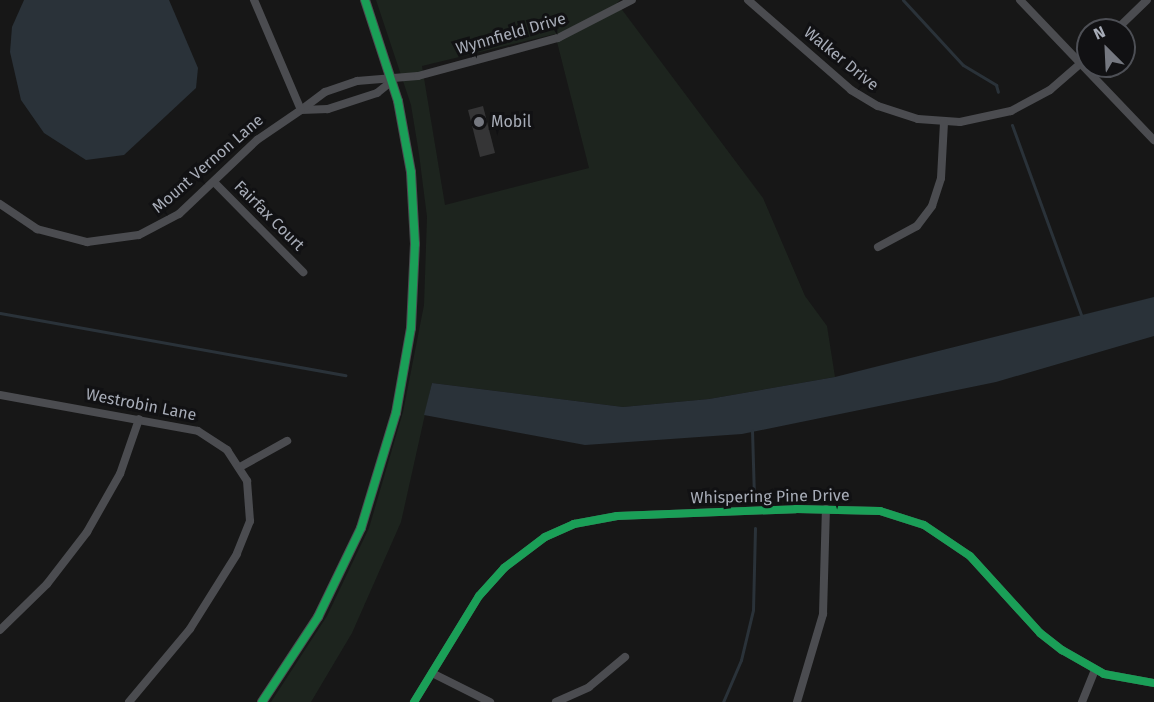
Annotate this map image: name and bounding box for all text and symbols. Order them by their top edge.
street label: Wynnfield Drive [454,9,568,59]
north arrow [1076,18,1136,78]
text: N [1091,22,1108,44]
street label: Walker Drive [800,23,882,95]
street label: Mount Vernon Lane [149,111,267,217]
place label: Mobil [491,112,531,132]
marker: Mobil [472,115,486,129]
street label: Fairfax Court [230,177,308,255]
street label: Westrobin Lane [84,385,198,425]
street label: Whispering Pine Drive [690,486,850,508]

